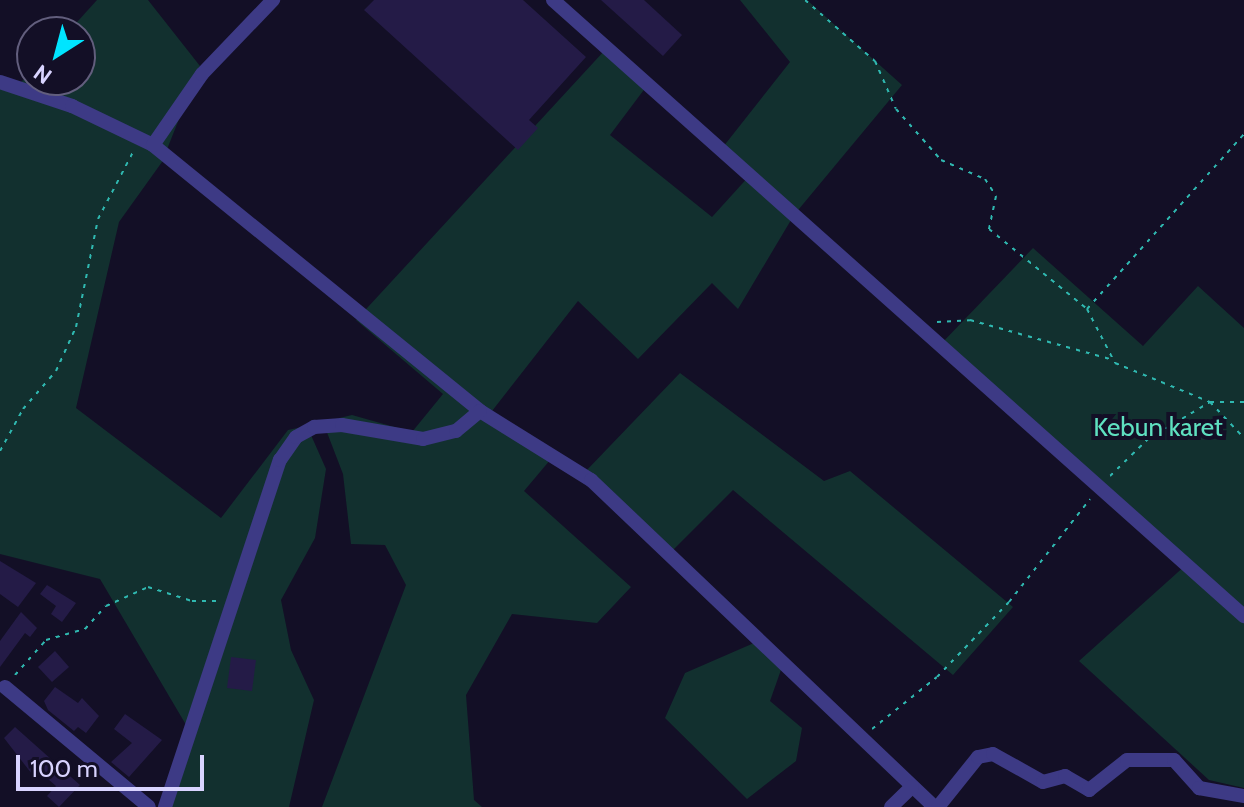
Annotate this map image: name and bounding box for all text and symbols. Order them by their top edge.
north arrow [16,16,96,96]
text: N [29,59,57,90]
park label: Kebun karet [1093,412,1223,444]
scale bar [20,739,208,789]
text: 100 m [30,754,98,783]

